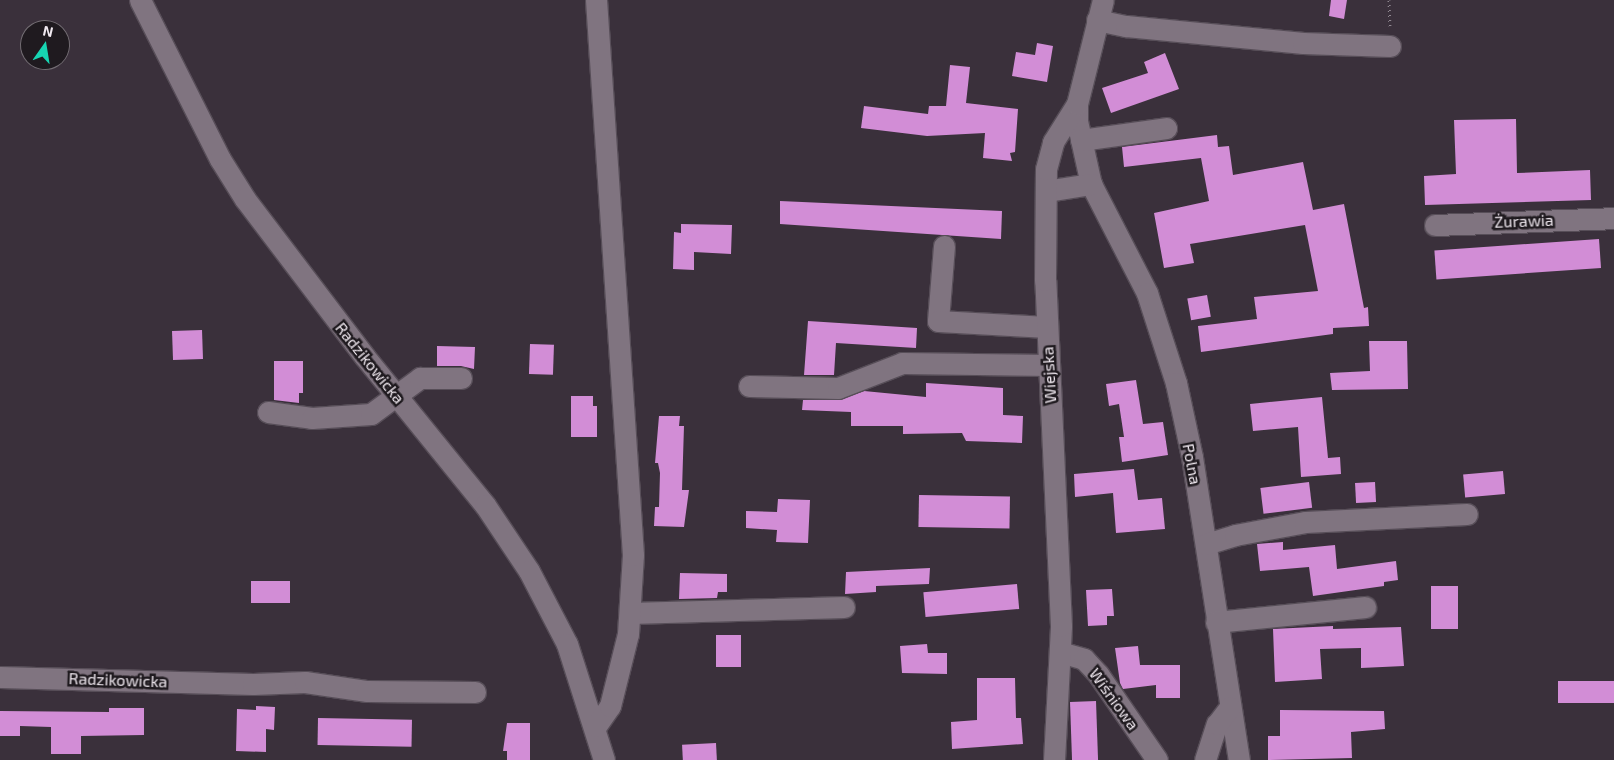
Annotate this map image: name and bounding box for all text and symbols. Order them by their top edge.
north arrow [20,20,70,70]
text: N [41,21,55,40]
street label: Żurawia [1494,210,1554,232]
street label: Radzikowicka [331,319,409,407]
street label: Wiejska [1038,346,1060,404]
street label: Polna [1179,442,1205,486]
street label: Wiśniowa [1085,664,1143,734]
street label: Radzikowicka [68,669,168,691]

